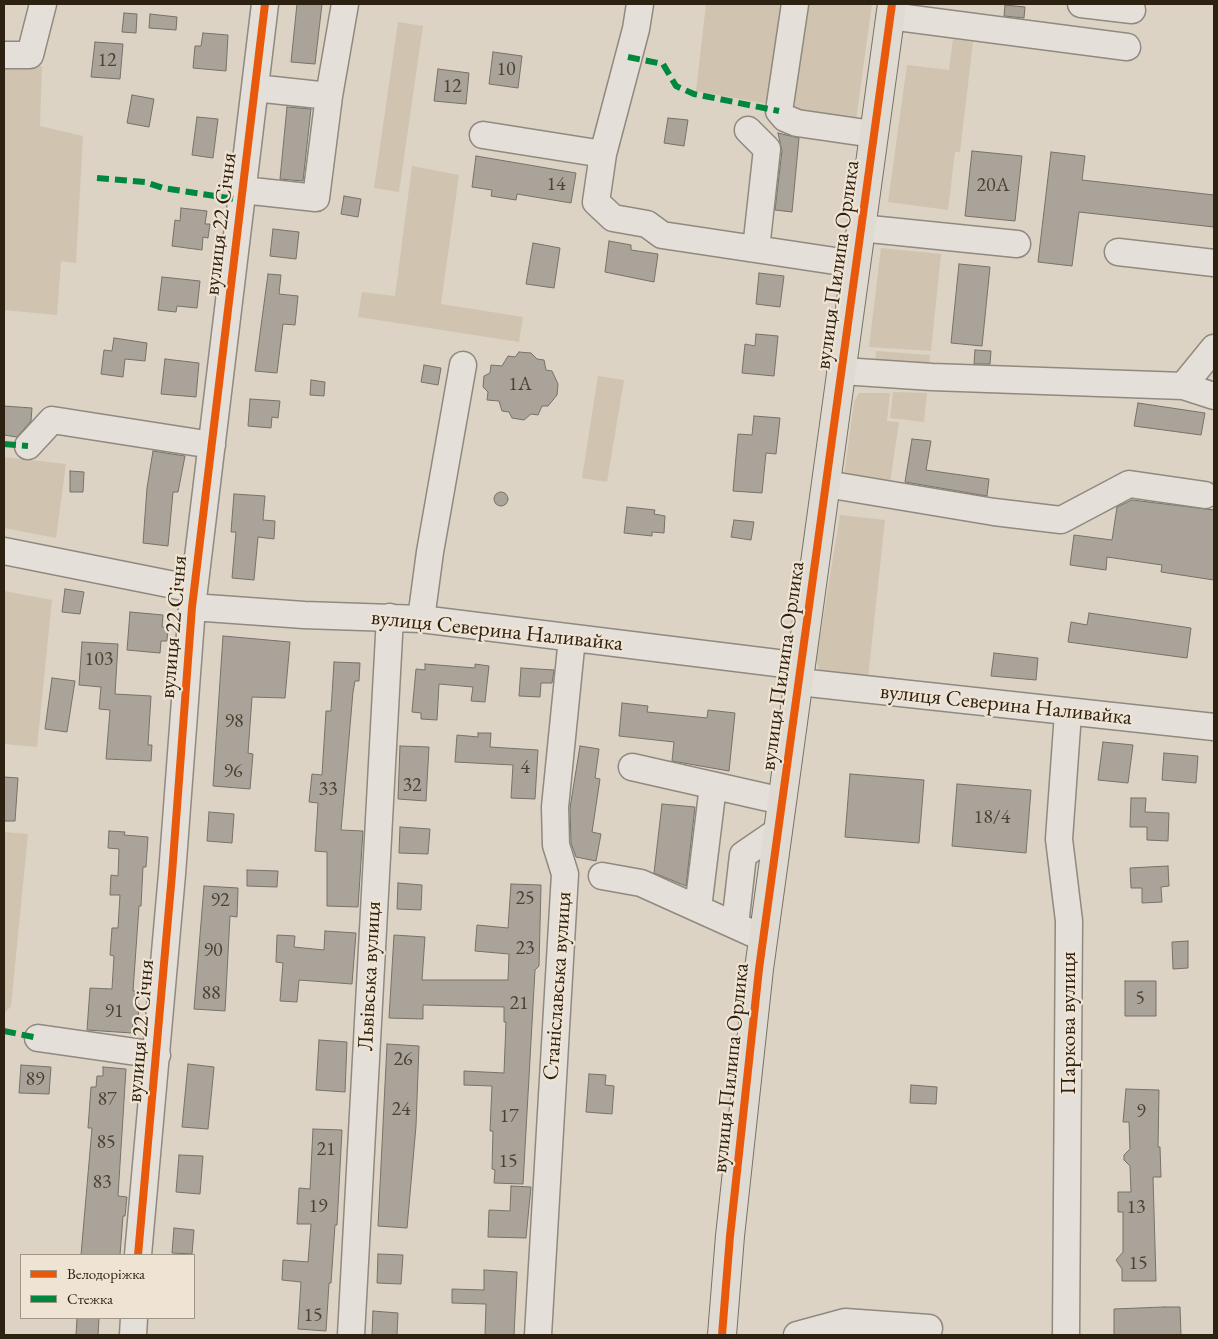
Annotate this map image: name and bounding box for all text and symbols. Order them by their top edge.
house number: 12 [97,49,117,73]
house number: 10 [496,58,516,82]
house number: 12 [442,75,462,99]
street label: вулиця 22 Січня [199,151,243,297]
street label: вулиця Пилипа Орлика [810,159,866,371]
house number: 14 [546,173,566,197]
house number: 20А [976,174,1010,198]
house number: 1А [508,373,532,397]
street label: вулиця 22 Січня [155,554,193,700]
street label: вулиця Пилипа Орлика [755,560,811,772]
street label: вулиця Северина Наливайка [370,605,624,657]
house number: 103 [85,648,113,672]
street label: вулиця Северина Наливайка [879,679,1133,731]
house number: 98 [224,710,244,734]
house number: 4 [520,756,530,780]
house number: 96 [223,760,243,784]
house number: 32 [402,774,422,798]
house number: 33 [318,778,338,802]
house number: 18/4 [974,806,1010,830]
house number: 25 [515,887,535,911]
house number: 92 [210,889,230,913]
street label: Станіславська вулиця [538,891,578,1081]
street label: Львівська вулиця [353,900,387,1052]
house number: 23 [515,937,535,961]
house number: 90 [203,939,223,963]
street label: Паркова вулиця [1056,951,1082,1095]
street label: вулиця 22 Січня [122,958,160,1104]
street label: вулиця Пилипа Орлика [707,962,755,1174]
house number: 88 [201,982,221,1006]
house number: 5 [1135,987,1145,1011]
house number: 21 [509,992,529,1016]
house number: 91 [104,1000,124,1024]
house number: 26 [393,1048,413,1072]
house number: 89 [25,1068,45,1092]
house number: 87 [97,1088,117,1112]
house number: 24 [391,1098,411,1122]
house number: 9 [1136,1100,1146,1124]
house number: 17 [499,1105,519,1129]
house number: 85 [96,1131,116,1155]
house number: 21 [316,1138,336,1162]
house number: 15 [498,1150,518,1174]
house number: 83 [92,1171,112,1195]
house number: 19 [308,1195,328,1219]
house number: 13 [1126,1196,1146,1220]
house number: 15 [1128,1252,1148,1276]
legend [20,1254,195,1319]
text: Велодоріжка [67,1264,145,1283]
text: Стежка [67,1289,113,1308]
house number: 15 [303,1304,323,1328]

